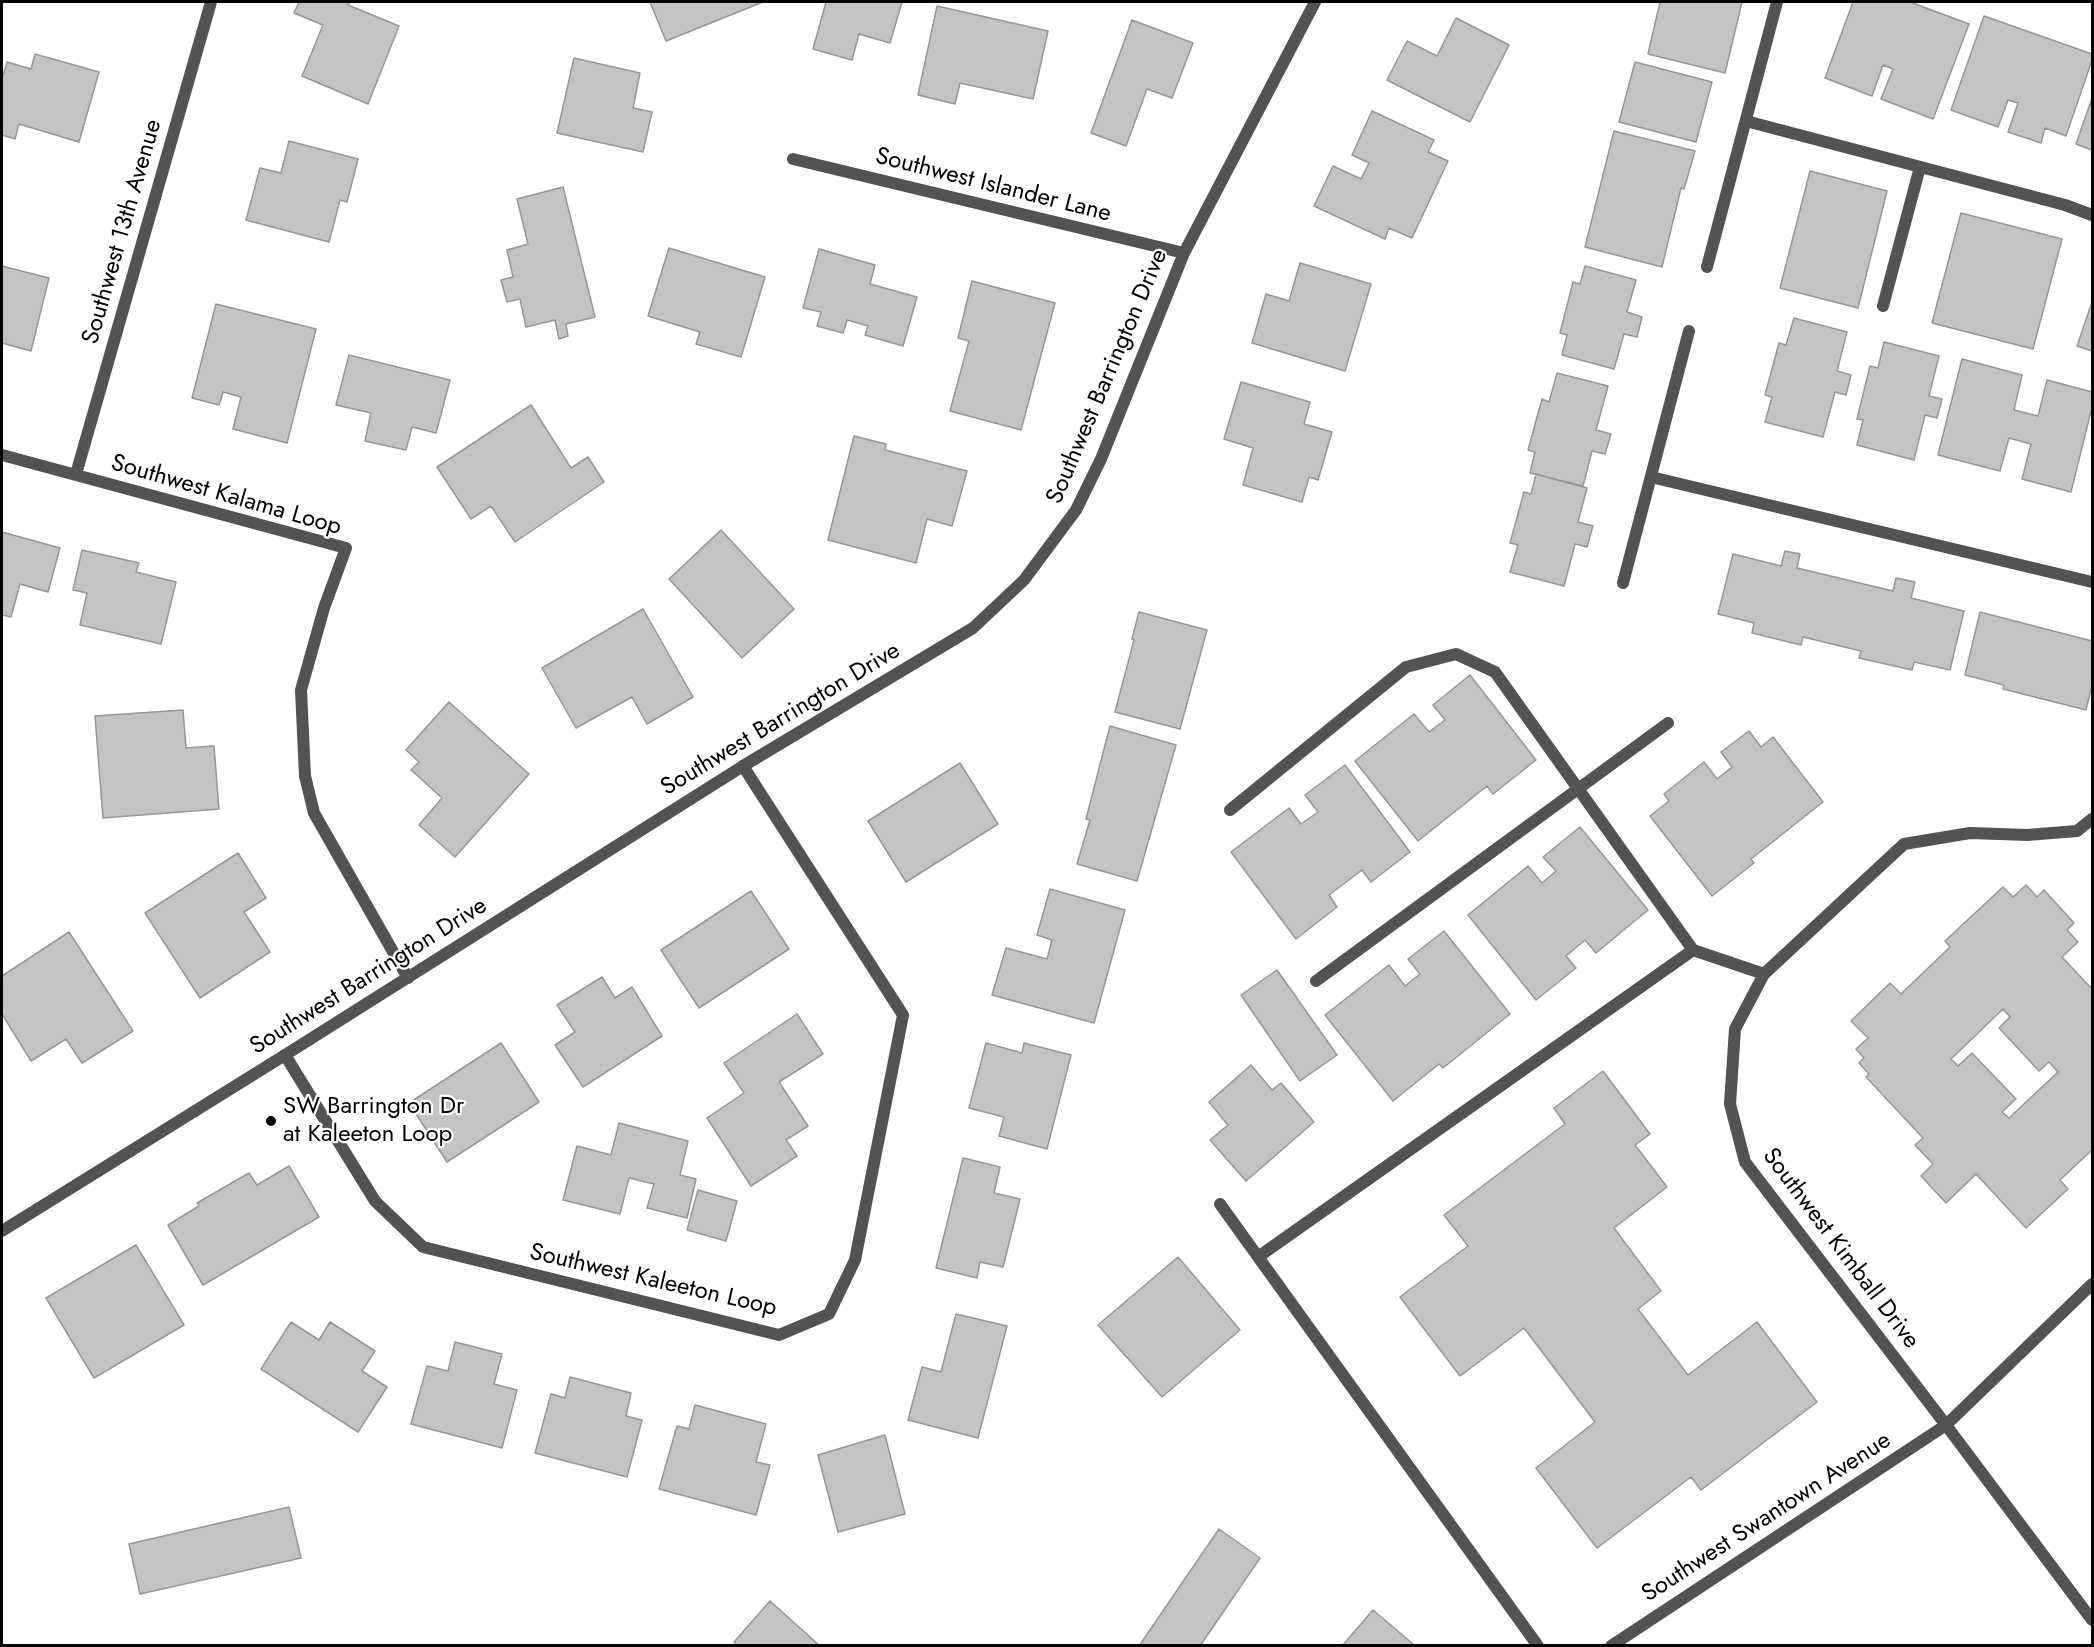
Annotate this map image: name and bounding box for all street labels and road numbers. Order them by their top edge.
street label: Southwest 13th Avenue [77,116,169,348]
street label: Southwest Islander Lane [872,143,1114,229]
street label: Southwest Barrington Drive [1041,245,1175,509]
street label: Southwest Kalama Loop [107,449,345,543]
street label: Southwest Barrington Drive [656,637,906,803]
street label: Southwest Barrington Drive [245,892,493,1062]
street label: Southwest Kimball Drive [1755,1143,1925,1355]
street label: Southwest Kaleeton Loop [527,1239,779,1323]
street label: Southwest Swantown Avenue [1637,1427,1897,1609]

